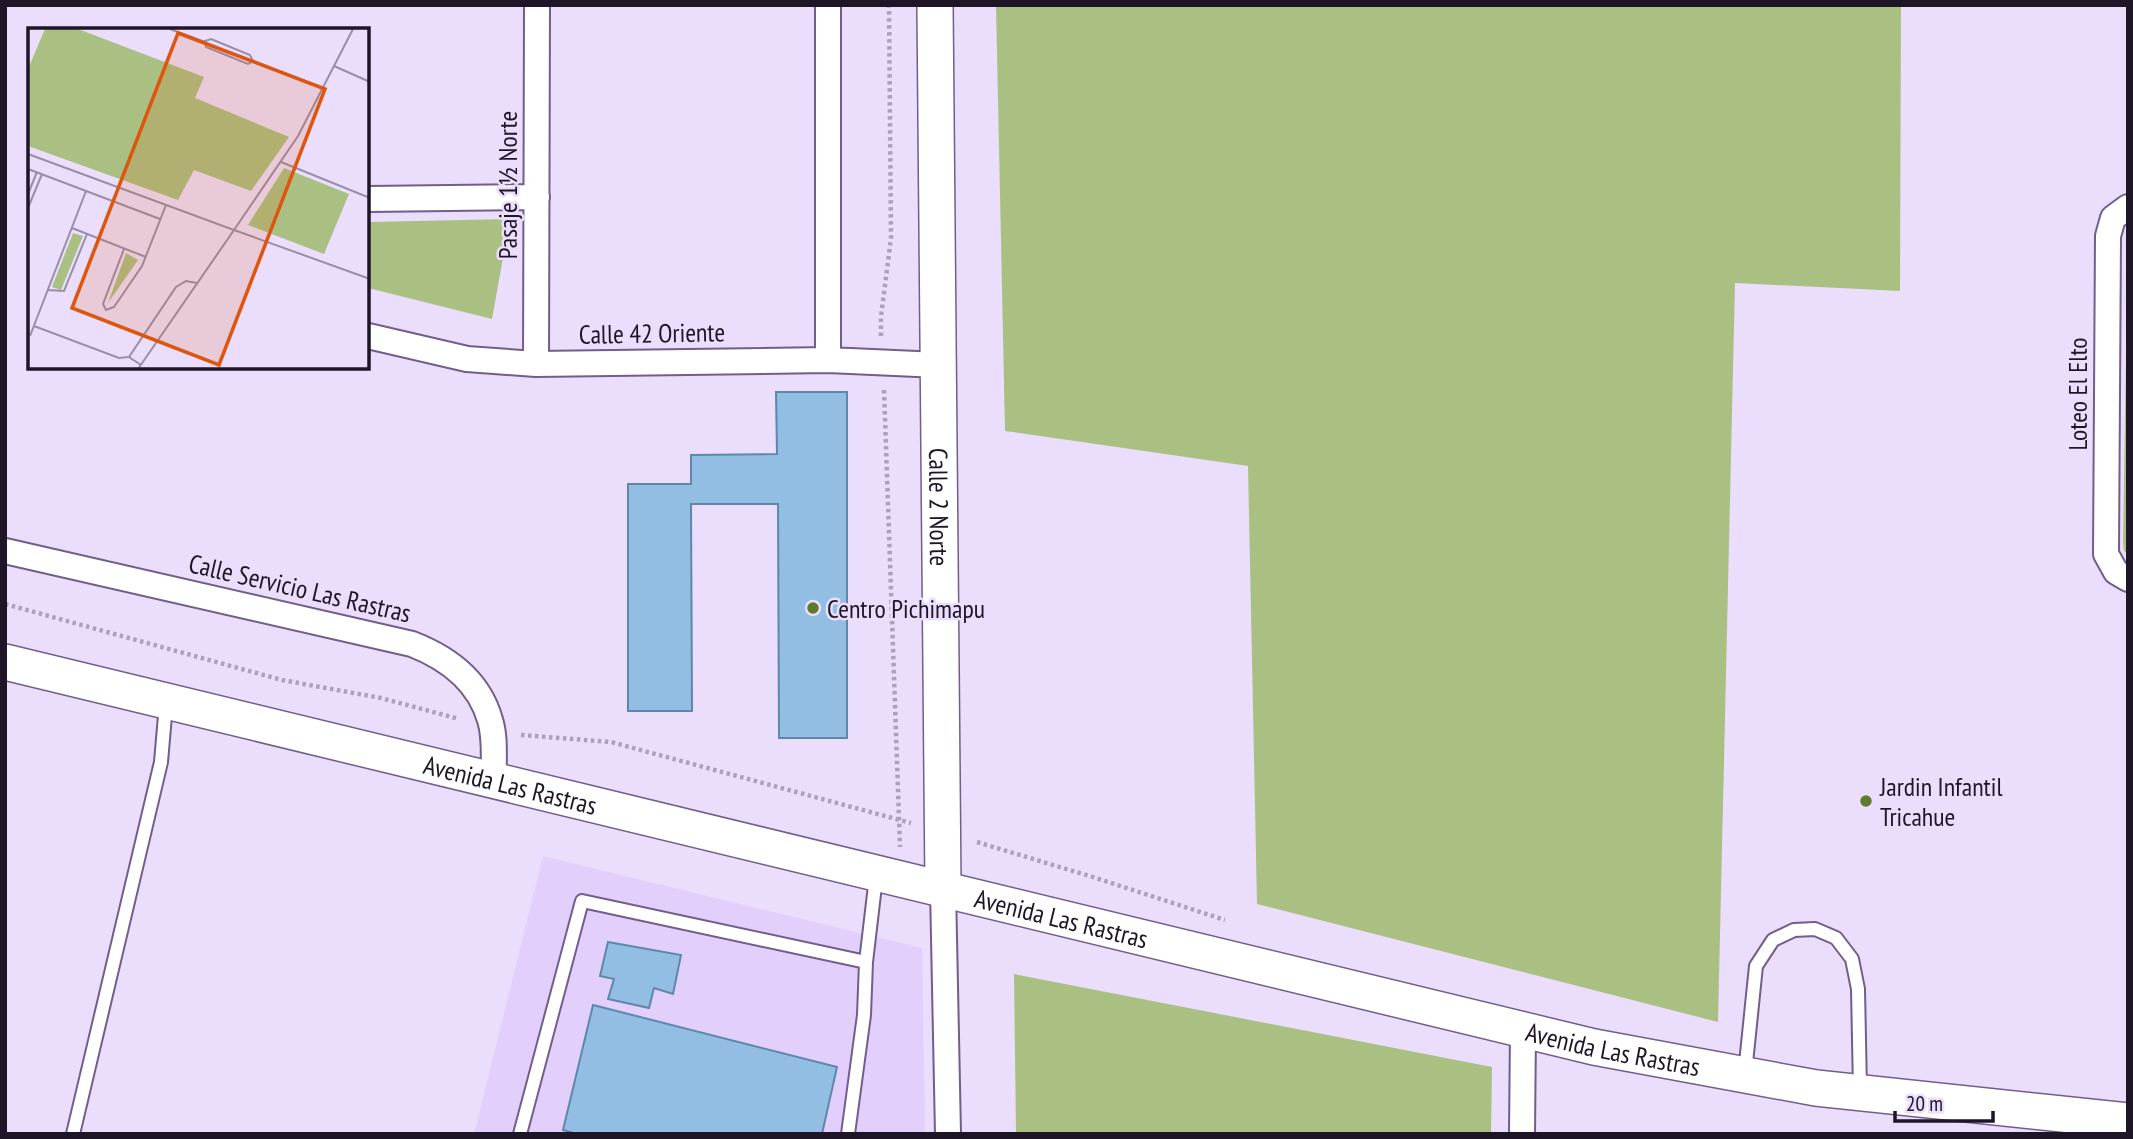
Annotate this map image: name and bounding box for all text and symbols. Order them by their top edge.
inset map [28,28,369,369]
street label: Pasaje 1½ Norte [491,111,524,259]
street label: Calle 42 Oriente [579,315,725,351]
street label: Loteo El Elto [2061,337,2094,451]
street label: Calle 2 Norte [923,448,957,566]
street label: Calle Servicio Las Rastras [186,546,414,630]
place label: Centro Pichimapu [827,592,985,625]
marker: Centro Pichimapu [805,600,821,616]
street label: Avenida Las Rastras [421,748,600,821]
place label: Jardin Infantil Tricahue [1879,770,2002,833]
marker: Jardin Infantil Tricahue [1858,793,1874,809]
street label: Avenida Las Rastras [972,881,1151,955]
street label: Avenida Las Rastras [1523,1015,1703,1083]
scale bar [1895,1080,1993,1124]
text: 20 m [1906,1090,1943,1117]

